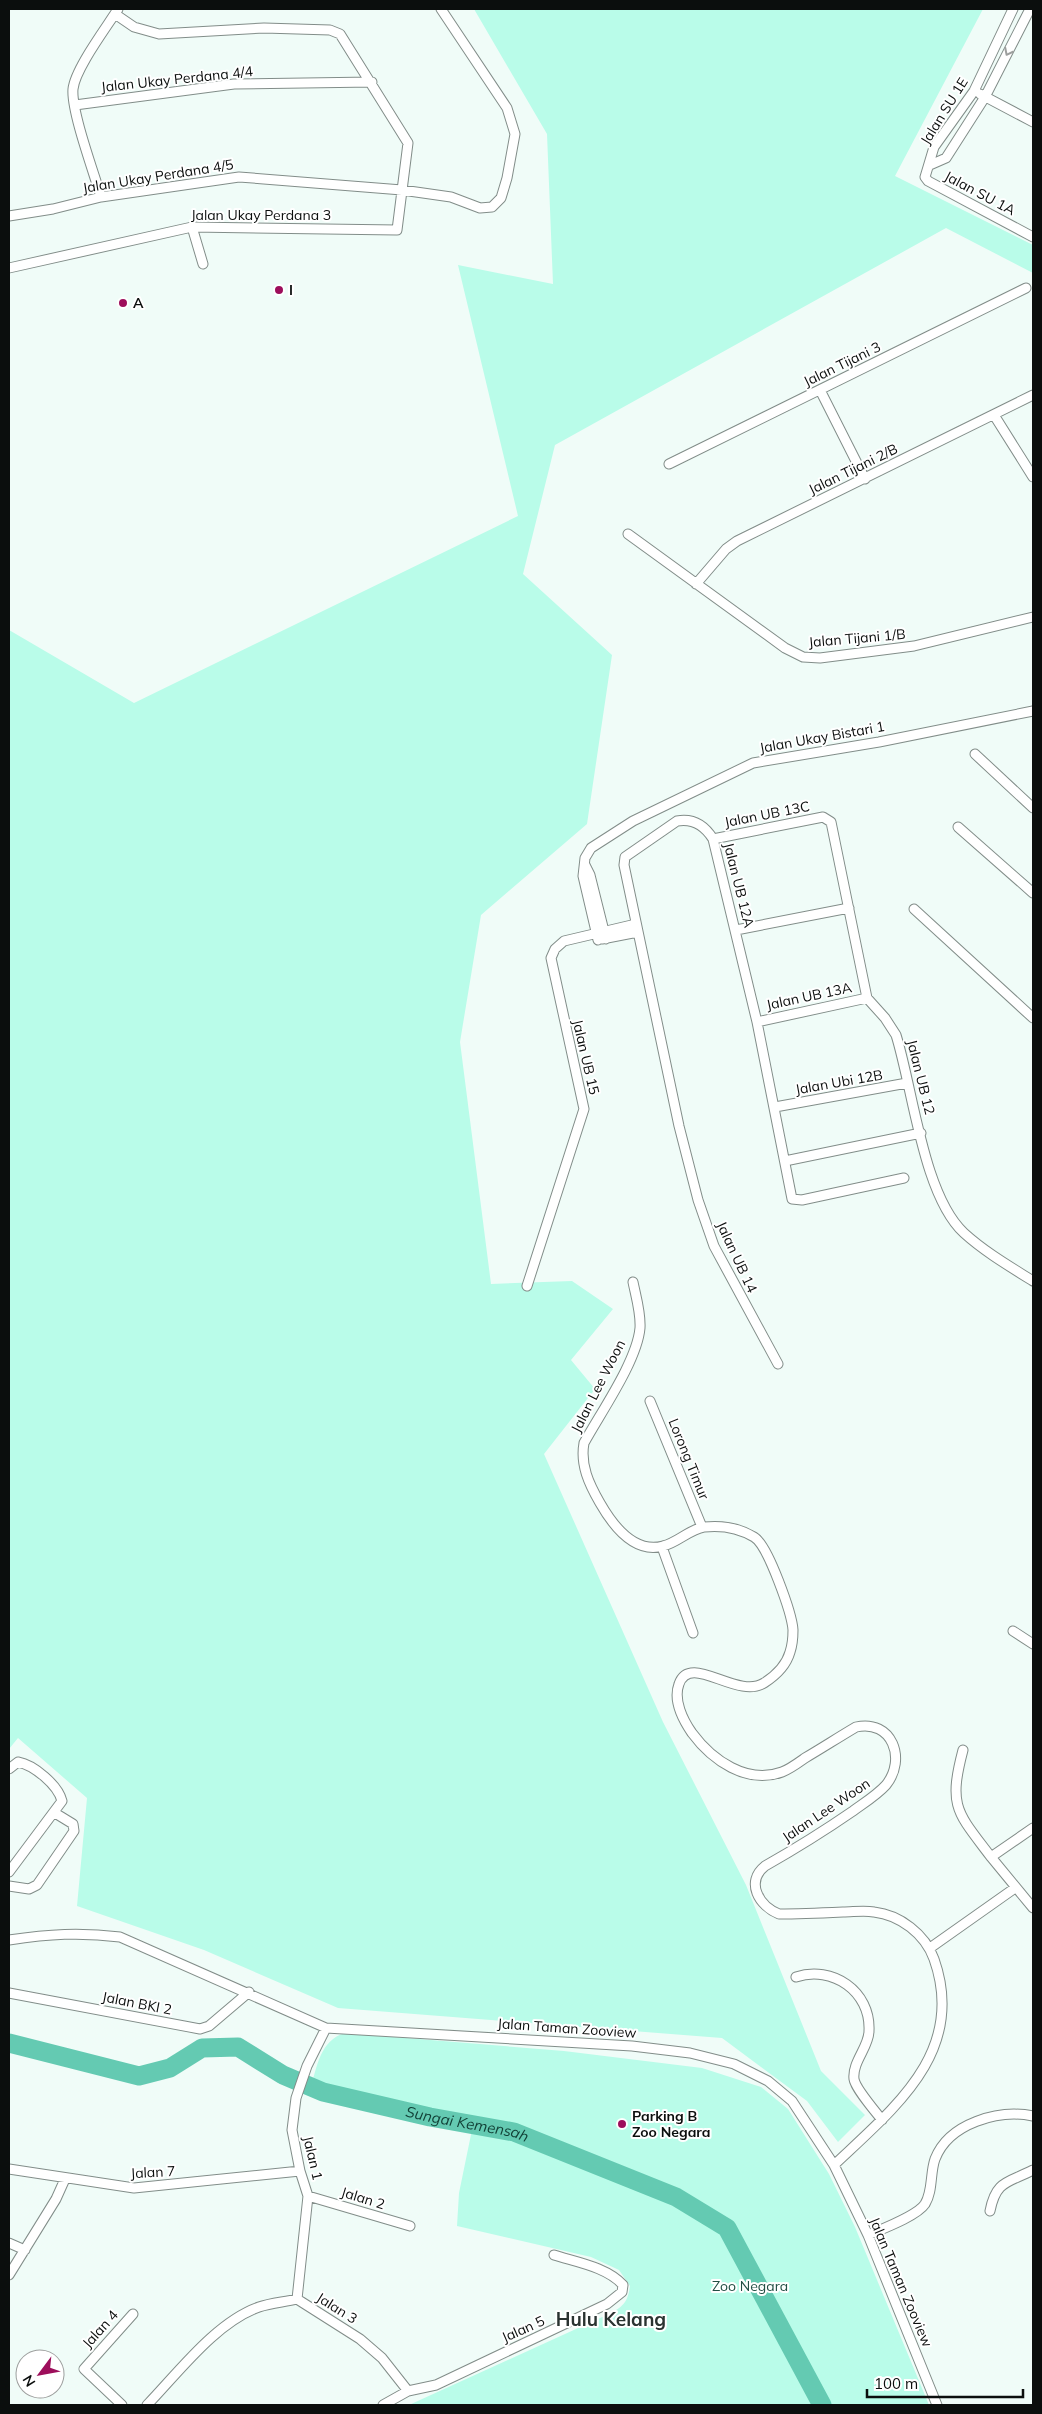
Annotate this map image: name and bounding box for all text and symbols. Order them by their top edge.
one-way arrow [1004,47,1014,56]
street label: Jalan Ukay Perdana 4/4 [100,62,254,96]
street label: Jalan SU 1E [916,74,972,148]
street label: Jalan Ukay Perdana 4/5 [81,155,235,197]
street label: Jalan SU 1A [941,167,1019,220]
street label: Jalan Ukay Perdana 3 [191,206,331,224]
place label: I [289,281,293,299]
marker: I [273,284,285,296]
place label: A [133,294,144,312]
marker: A [117,297,129,309]
street label: Jalan Tijani 3 [800,338,884,390]
street label: Jalan Tijani 2/B [805,440,901,498]
street label: Jalan Tijani 1/B [808,625,906,651]
street label: Jalan Ukay Bistari 1 [758,717,886,757]
street label: Jalan UB 13C [723,797,811,831]
street label: Jalan UB 12A [720,841,758,930]
street label: Jalan UB 13A [765,978,854,1014]
street label: Jalan UB 15 [569,1018,603,1096]
street label: Jalan UB 12 [903,1038,939,1116]
street label: Jalan Ubi 12B [794,1065,884,1099]
street label: Jalan UB 14 [713,1218,762,1296]
street label: Jalan Lee Woon [567,1336,629,1436]
street label: Lorong Timur [665,1416,714,1503]
street label: Jalan Lee Woon [779,1774,873,1846]
street label: Jalan BKI 2 [101,1987,173,2019]
street label: Jalan Taman Zooview [497,2014,637,2042]
water label: Sungai Kemensah [404,2102,532,2146]
place label: Parking B Zoo Negara [632,2107,710,2141]
marker: Parking B Zoo Negara [616,2118,628,2130]
street label: Jalan 1 [299,2134,327,2182]
street label: Jalan 7 [130,2162,176,2182]
street label: Jalan 2 [339,2183,387,2213]
street label: Jalan Taman Zooview [865,2214,937,2350]
park label: Zoo Negara [712,2277,788,2295]
street label: Jalan 3 [313,2288,361,2328]
street label: Jalan 4 [78,2306,122,2352]
district label: Hulu Kelang [556,2307,666,2331]
street label: Jalan 5 [499,2312,547,2346]
north arrow [15,2349,65,2399]
scale bar [867,2366,1023,2398]
text: N [19,2372,39,2390]
text: 100 m [874,2374,918,2393]

